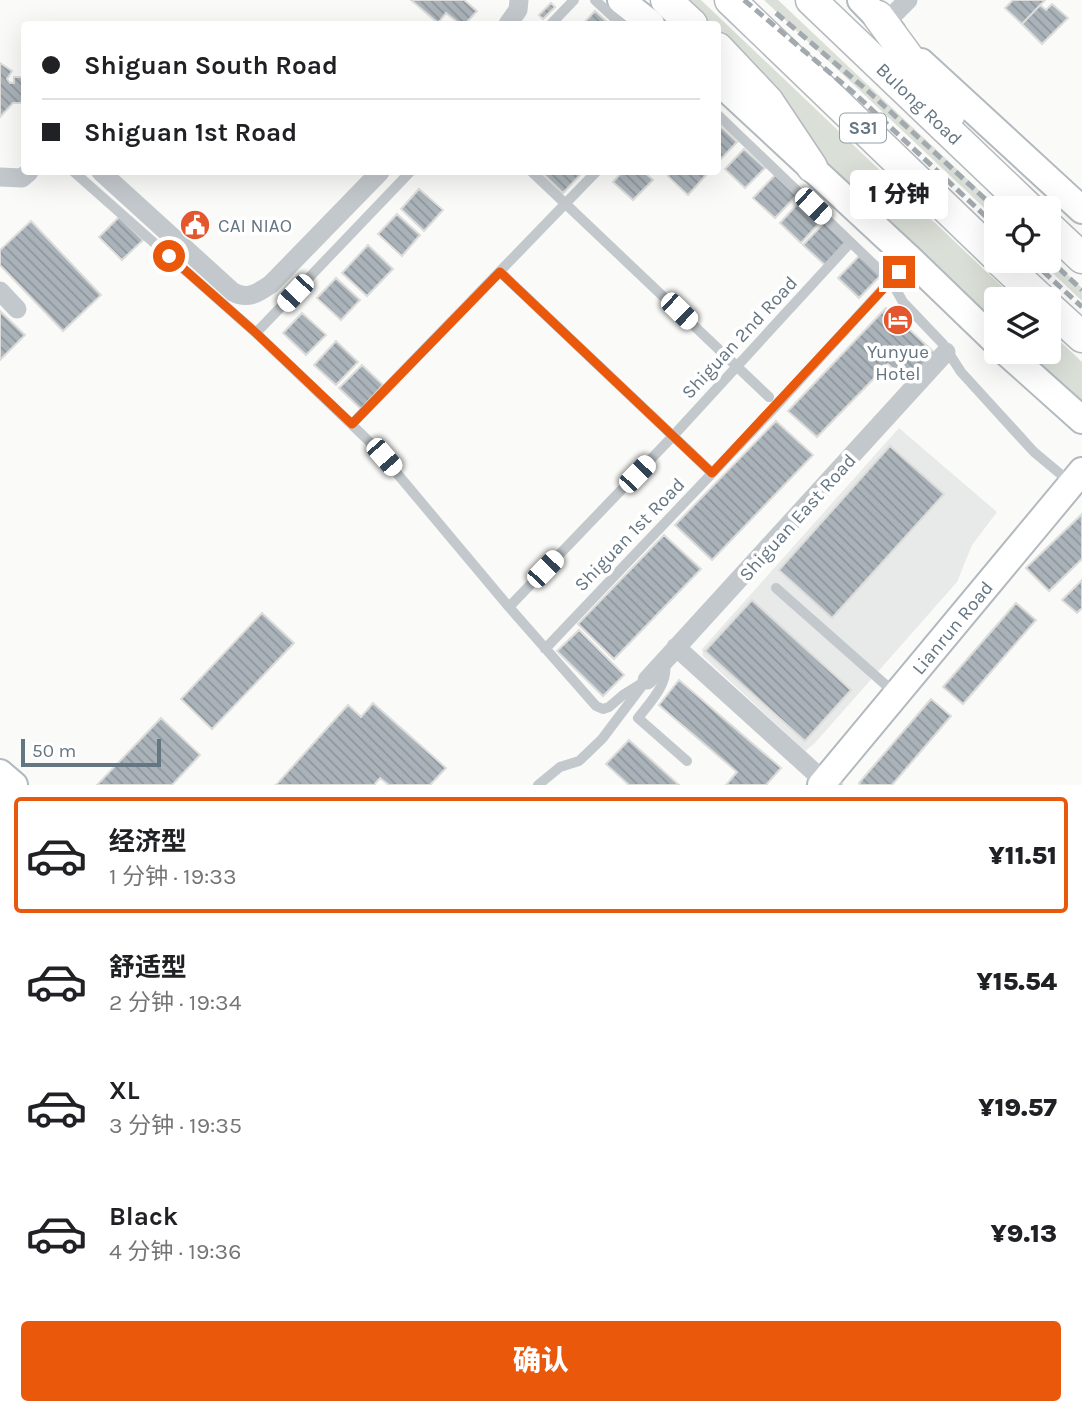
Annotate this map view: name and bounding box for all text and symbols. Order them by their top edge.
text: Shiguan South Road [84,50,338,81]
street label: Bulong Road [872,59,966,150]
road number: S31 [840,113,886,142]
text: Shiguan 1st Road [84,117,297,148]
callout: 1 分钟 [850,170,948,219]
text: 1 分钟 [868,181,930,208]
car [791,184,836,228]
map controls [984,196,1061,364]
button: locate [984,196,1061,273]
public building icon: CAI NIAO [178,208,212,242]
place label: CAI NIAO [218,215,292,237]
route start [153,240,185,272]
route end [883,256,915,288]
car [273,270,318,316]
street label: Shiguan 2nd Road [677,272,802,403]
button: layers [984,287,1061,364]
car [657,289,702,333]
hotel icon: Yunyue Hotel [881,303,915,337]
place label: Yunyue Hotel [867,341,929,385]
car [363,434,406,480]
street label: Shiguan East Road [735,449,861,586]
car [615,452,660,496]
street label: Shiguan 1st Road [570,473,689,596]
car [523,547,568,591]
street label: Lianrun Road [908,577,998,679]
scale bar [21,736,161,768]
text: 50 m [32,740,76,762]
icon: car [25,824,88,887]
text: 经济型 [109,826,187,857]
text: ¥11.51 [989,840,1057,871]
text: 1 分钟 · 19:33 [109,863,237,890]
icon: car [25,950,88,1013]
text: 舒适型 [109,952,187,983]
text: ¥15.54 [976,966,1057,997]
text: 2 分钟 · 19:34 [109,989,242,1016]
text: XL [109,1075,140,1106]
icon: car [25,1076,88,1139]
text: ¥19.57 [978,1092,1057,1123]
text: 3 分钟 · 19:35 [109,1112,242,1139]
text: Black [109,1201,178,1232]
icon: car [25,1202,88,1265]
text: ¥9.13 [990,1218,1057,1249]
text: 4 分钟 · 19:36 [109,1238,241,1265]
button: 确认 [21,1321,1061,1401]

